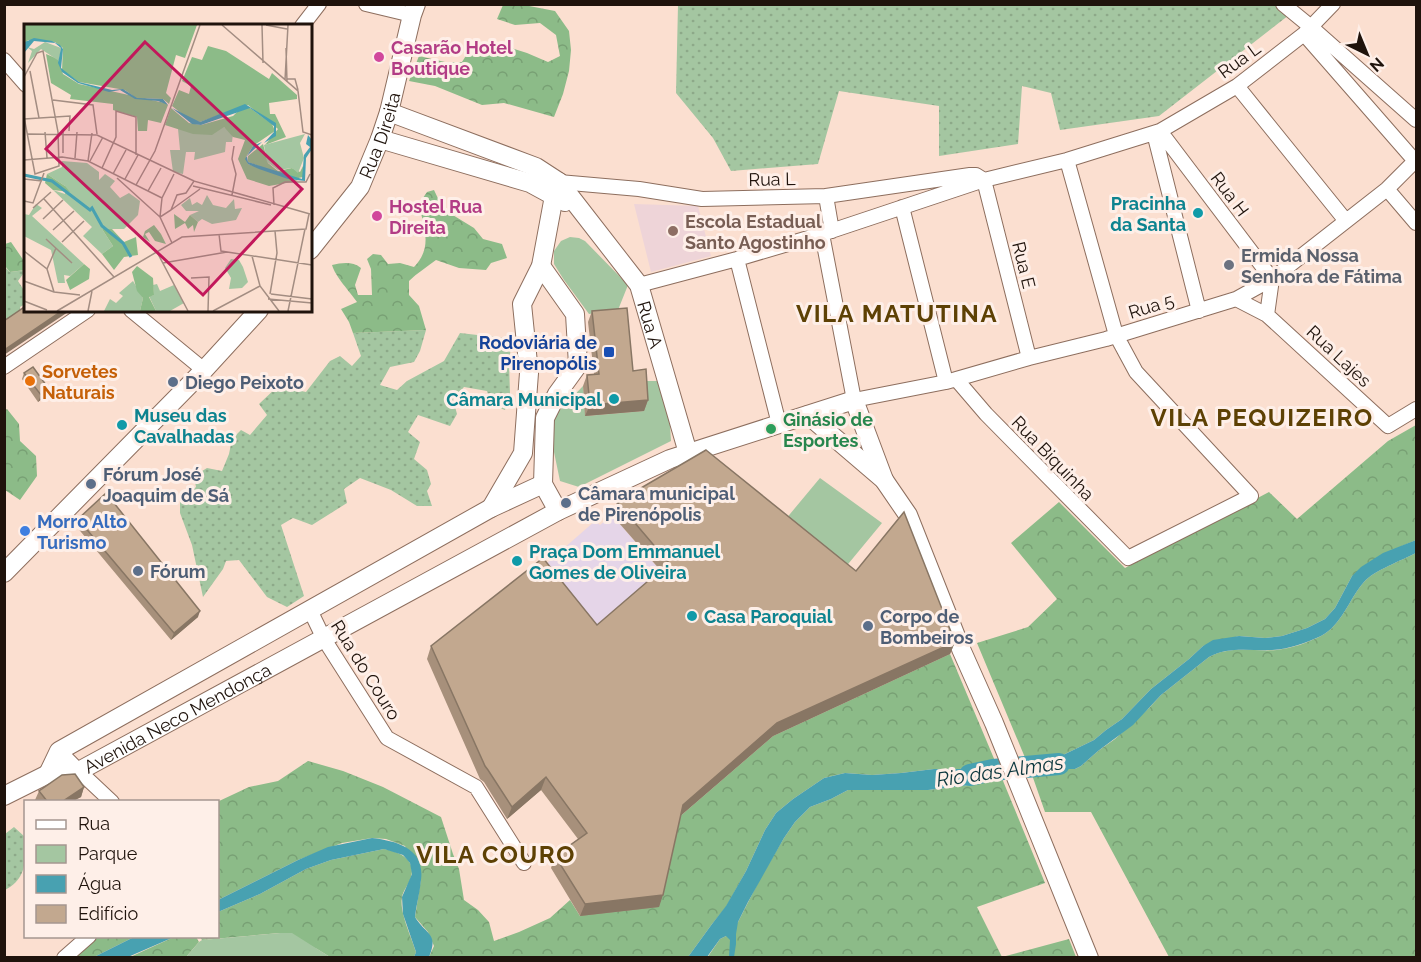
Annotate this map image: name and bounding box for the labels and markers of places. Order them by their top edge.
place label: Casarão Hotel Boutique [391,37,513,79]
marker: Casarão Hotel Boutique [372,50,386,64]
place label: Pracinha da Santa [1110,193,1186,235]
place label: Hostel Rua Direita [389,196,482,238]
marker: Pracinha da Santa [1191,206,1205,220]
marker: Hostel Rua Direita [370,209,384,223]
place label: Escola Estadual Santo Agostinho [685,211,826,253]
marker: Escola Estadual Santo Agostinho [666,224,680,238]
place label: Ermida Nossa Senhora de Fátima [1241,245,1402,287]
marker: Ermida Nossa Senhora de Fátima [1222,258,1236,272]
place label: Rodoviária de Pirenopólis [479,332,597,374]
marker: Rodoviária de Pirenopólis [602,345,616,359]
place label: Sorvetes Naturais [42,361,118,403]
place label: Diego Peixoto [185,372,304,393]
marker: Sorvetes Naturais [23,374,37,388]
marker: Diego Peixoto [166,375,180,389]
place label: Câmara Municipal [446,389,602,410]
marker: Câmara Municipal [607,392,621,406]
place label: Museu das Cavalhadas [134,405,234,447]
place label: Ginásio de Esportes [783,409,873,451]
marker: Museu das Cavalhadas [115,418,129,432]
marker: Ginásio de Esportes [764,422,778,436]
place label: Fórum José Joaquim de Sá [103,464,229,506]
marker: Fórum José Joaquim de Sá [84,477,98,491]
place label: Câmara municipal de Pirenópolis [578,483,735,525]
marker: Câmara municipal de Pirenópolis [559,496,573,510]
place label: Morro Alto Turismo [37,511,127,553]
marker: Morro Alto Turismo [18,524,32,538]
place label: Praça Dom Emmanuel Gomes de Oliveira [529,541,721,583]
marker: Praça Dom Emmanuel Gomes de Oliveira [510,554,524,568]
place label: Fórum [150,561,206,582]
marker: Fórum [131,564,145,578]
place label: Casa Paroquial [704,606,833,627]
place label: Corpo de Bombeiros [880,606,973,648]
marker: Casa Paroquial [685,609,699,623]
marker: Corpo de Bombeiros [861,619,875,633]

